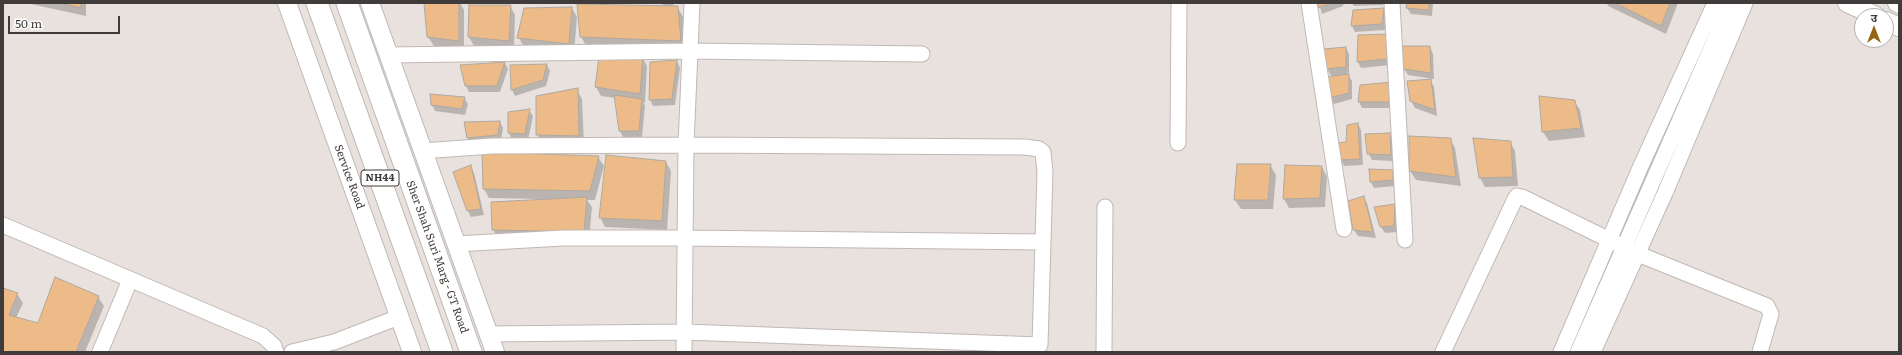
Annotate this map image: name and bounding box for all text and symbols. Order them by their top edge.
scale bar [10,8,122,34]
north arrow [1854,8,1894,48]
text: उ [1871,9,1877,25]
text: 50 m [15,14,42,32]
street label: Service Road [331,143,367,211]
road number: NH44 [361,170,399,186]
street label: Sher Shah Suri Marg - GT Road [403,179,471,335]

